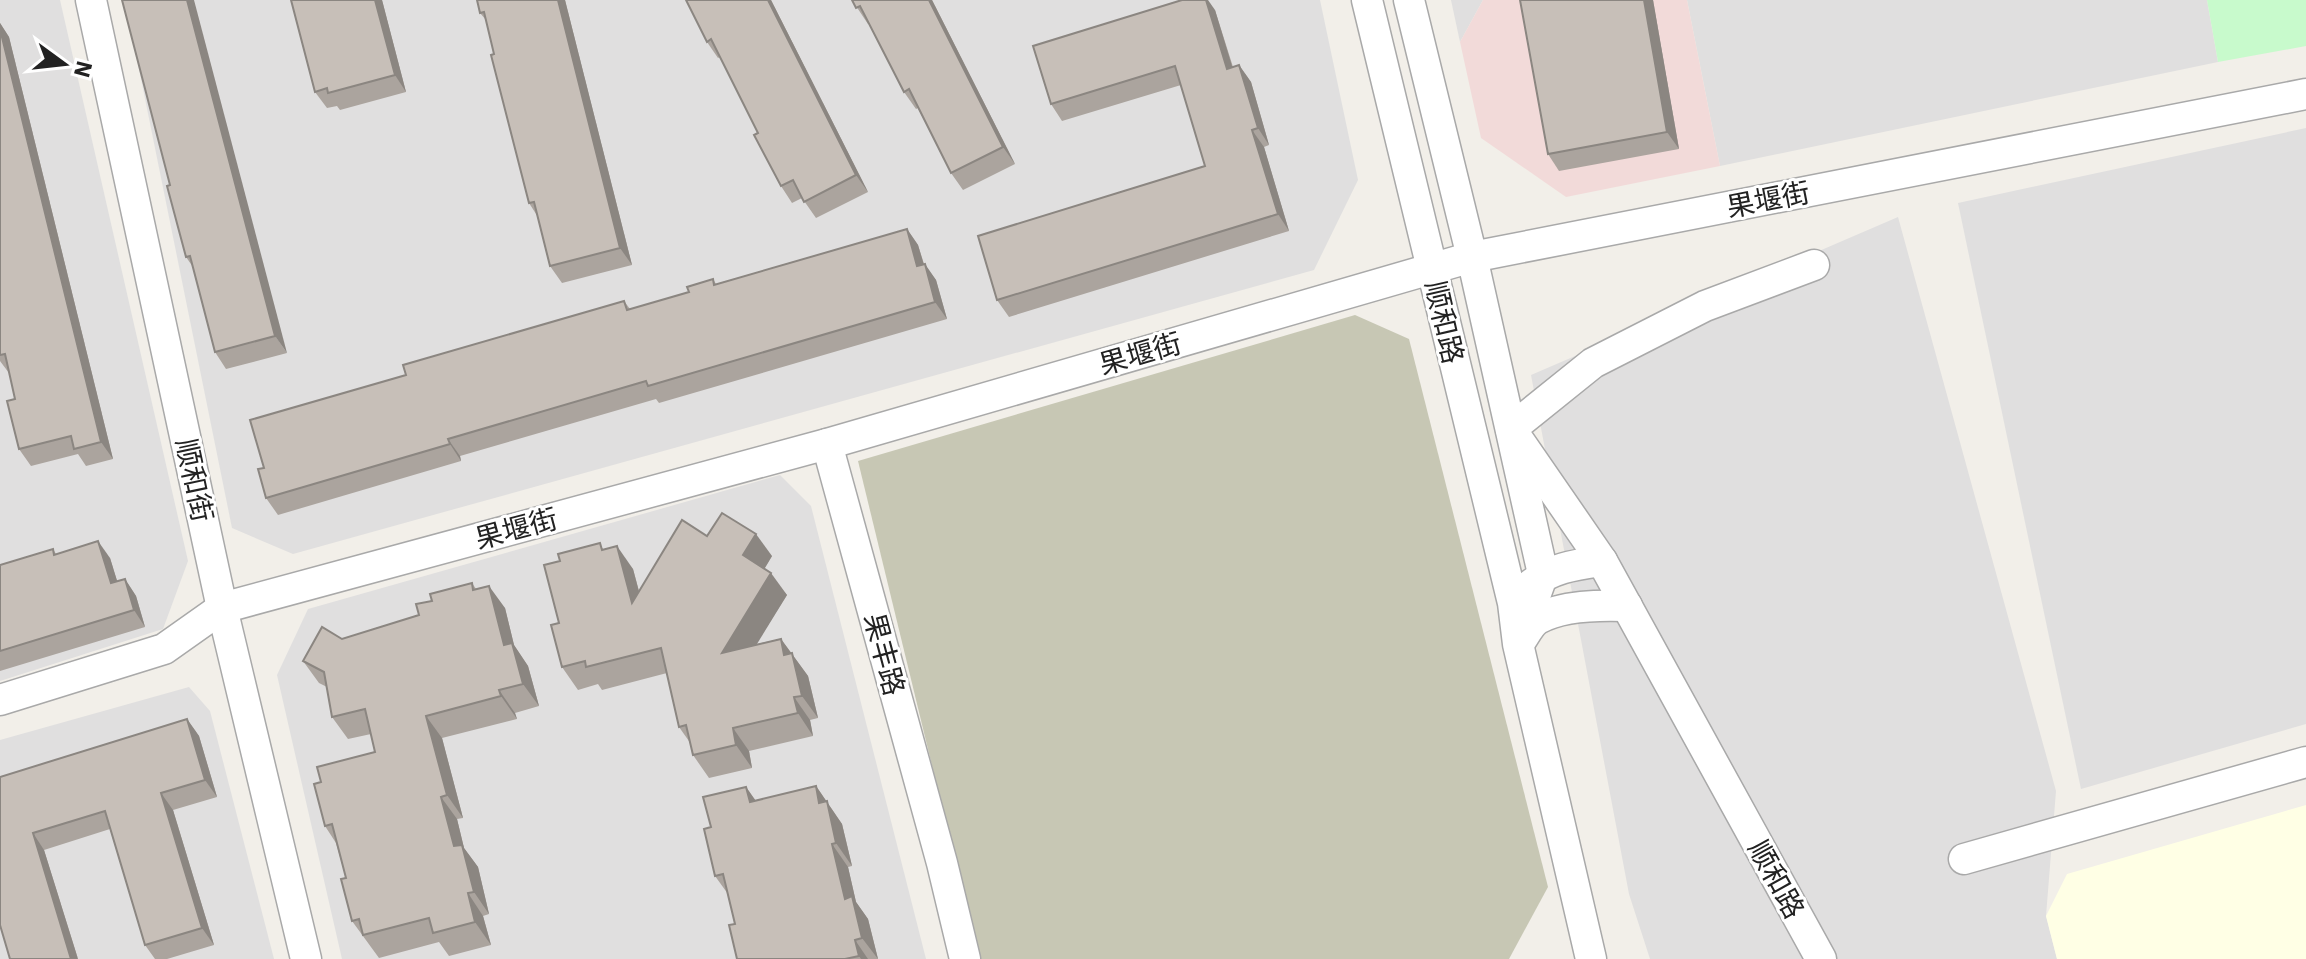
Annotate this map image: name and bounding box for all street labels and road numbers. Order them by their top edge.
street label: 果堰街 [1723,173,1813,225]
street label: 顺和路 [1418,277,1472,367]
street label: 果堰街 [1095,324,1185,382]
street label: 顺和街 [168,435,222,525]
street label: 果堰街 [471,499,561,557]
street label: 果丰路 [856,609,914,699]
street label: 顺和路 [1740,833,1814,925]

